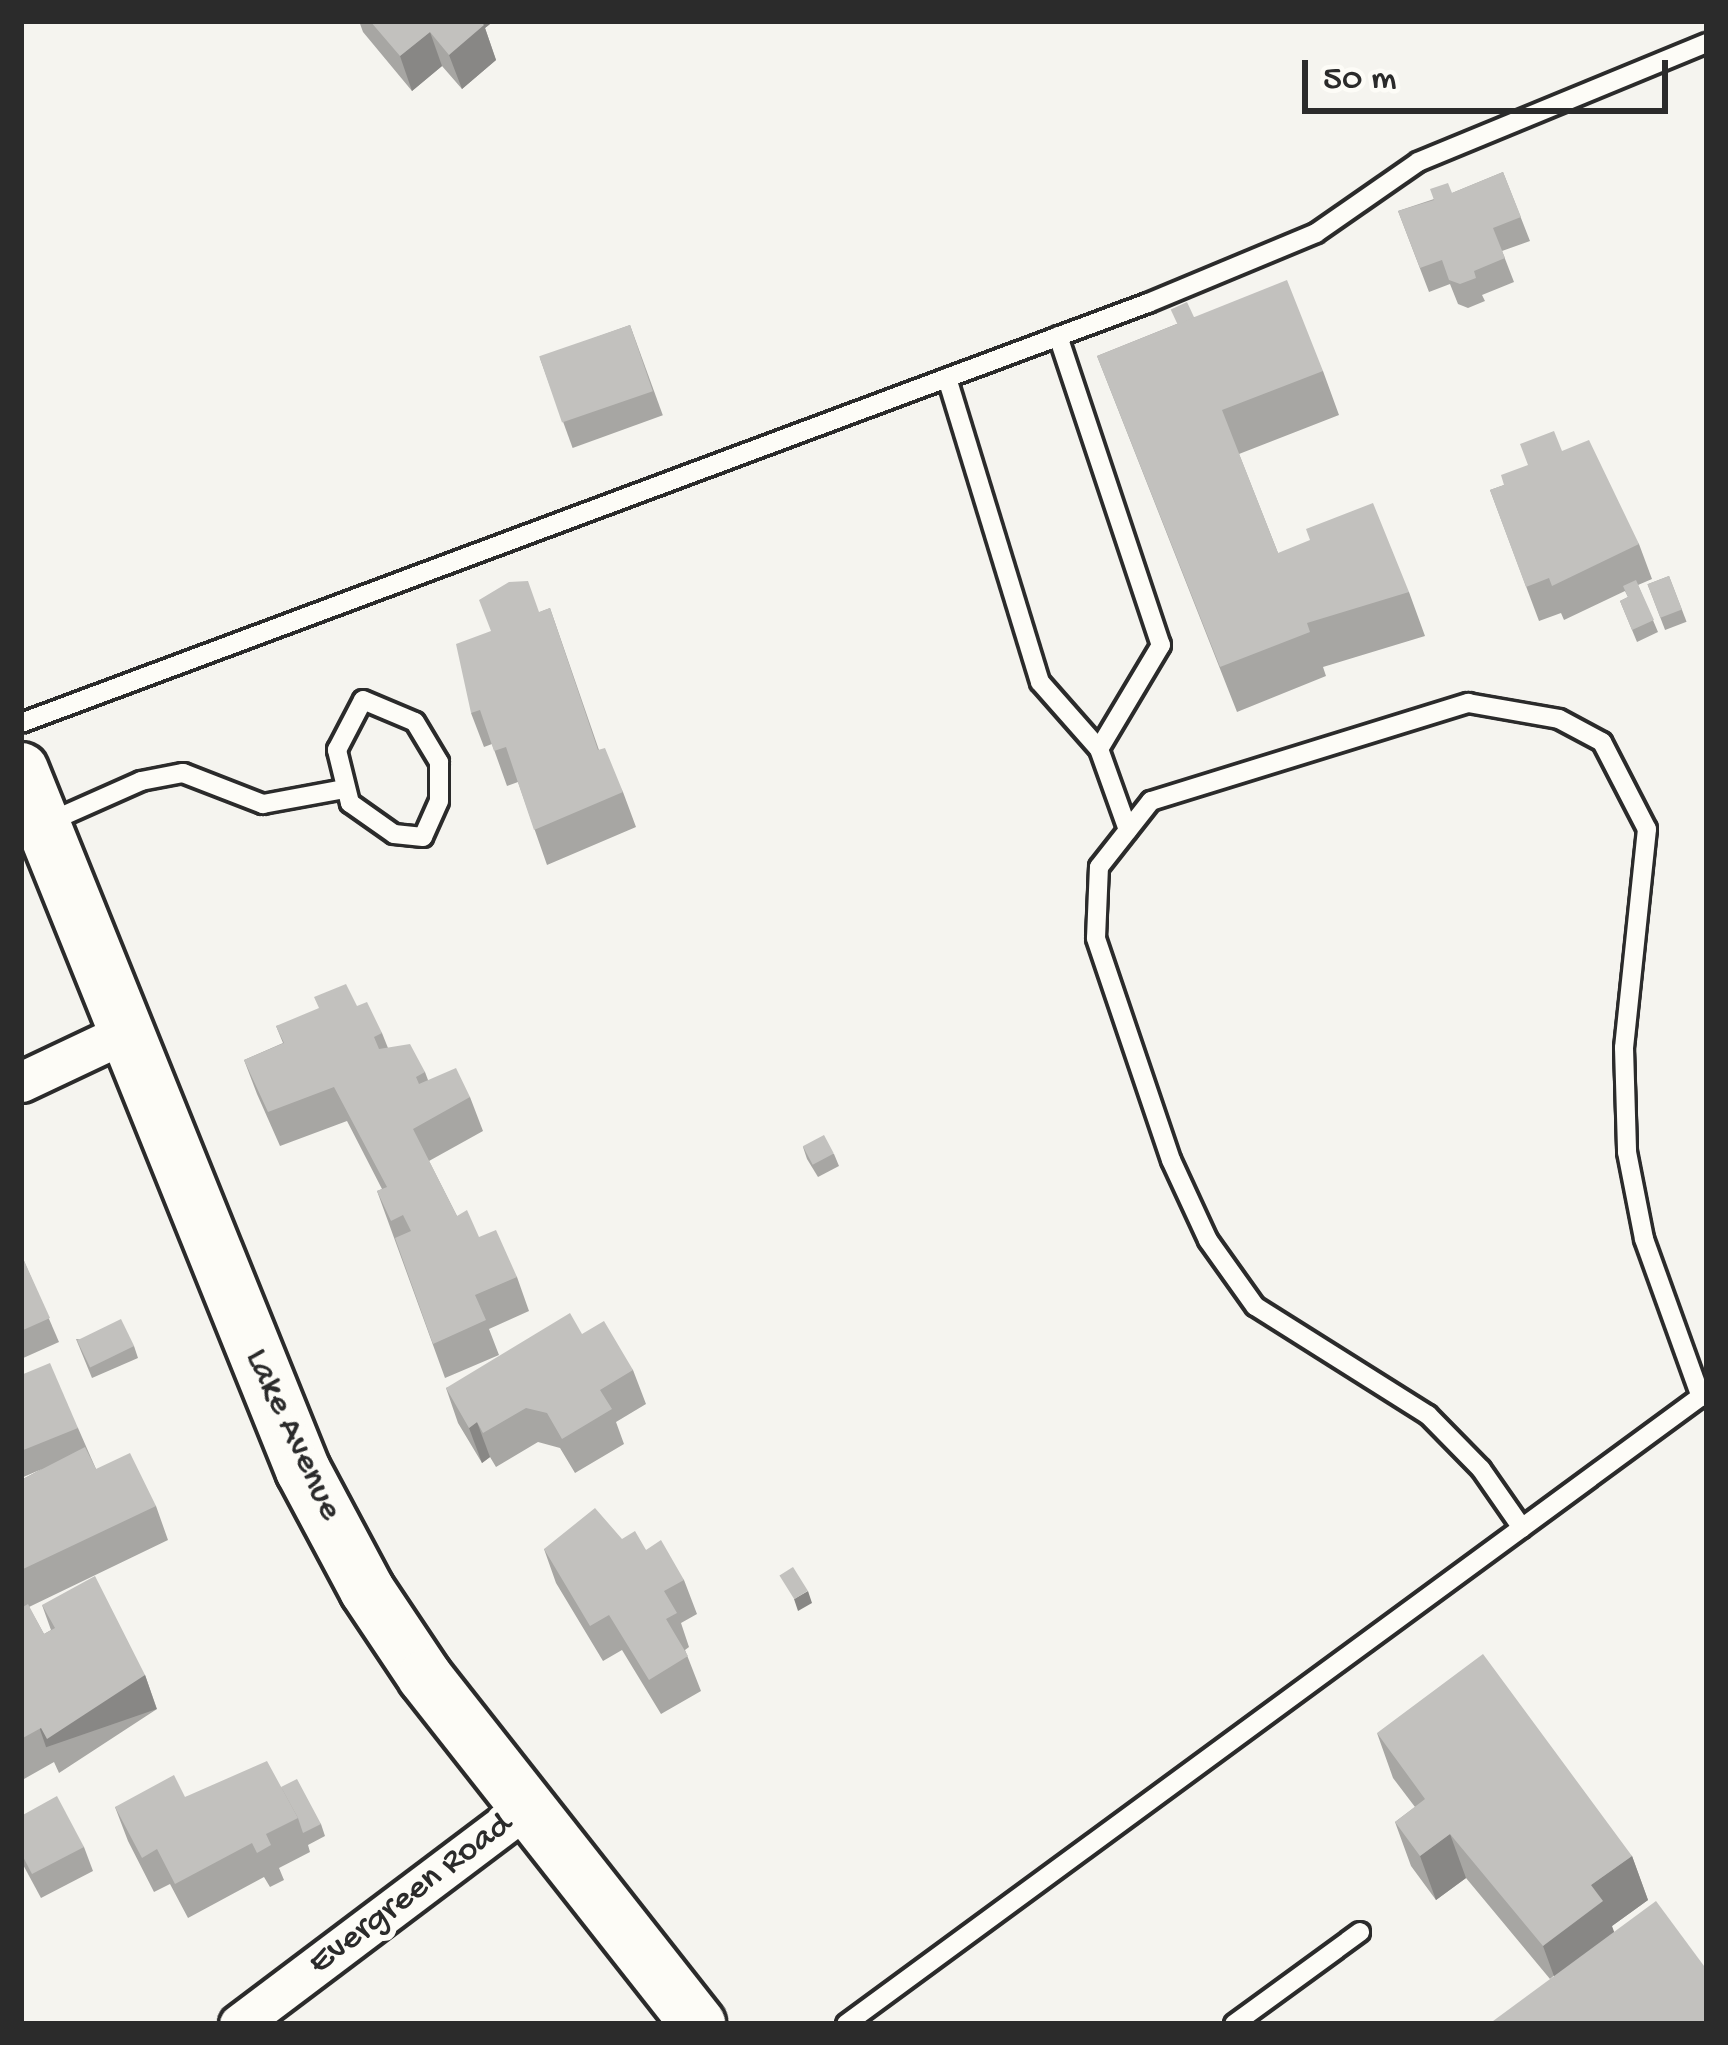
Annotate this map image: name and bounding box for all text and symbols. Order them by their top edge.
scale bar [1308,36,1674,110]
text: 50 m [1323,59,1396,102]
street label: Lake Avenue [233,1342,351,1528]
street label: Evergreen Road [300,1804,522,1986]

